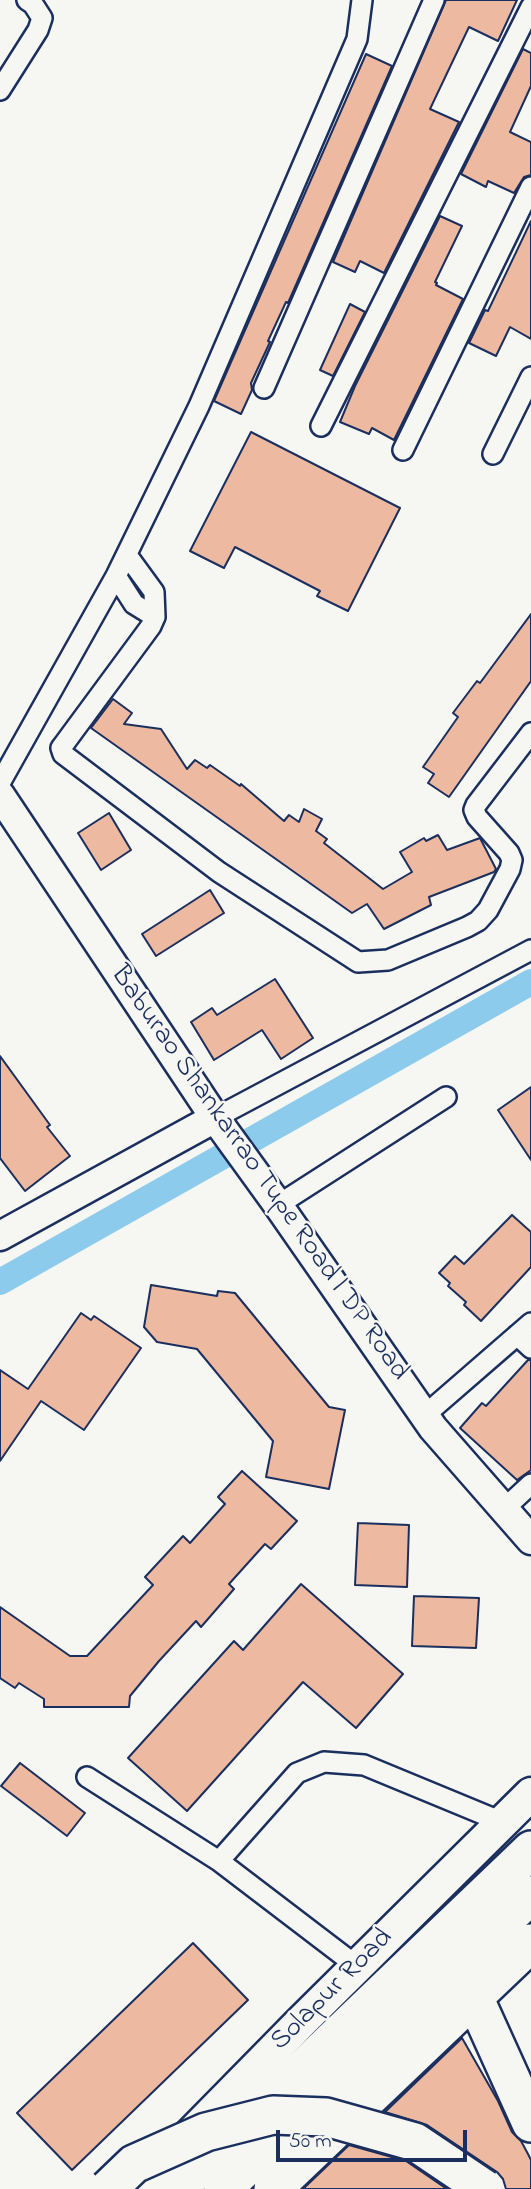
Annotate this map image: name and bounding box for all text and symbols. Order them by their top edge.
street label: Baburao Shankarrao Tupe Road | DP Road [101,960,415,1388]
street label: Solapur Road [265,1923,401,2059]
scale bar [279,2116,470,2160]
text: 50 m [289,2127,332,2157]

